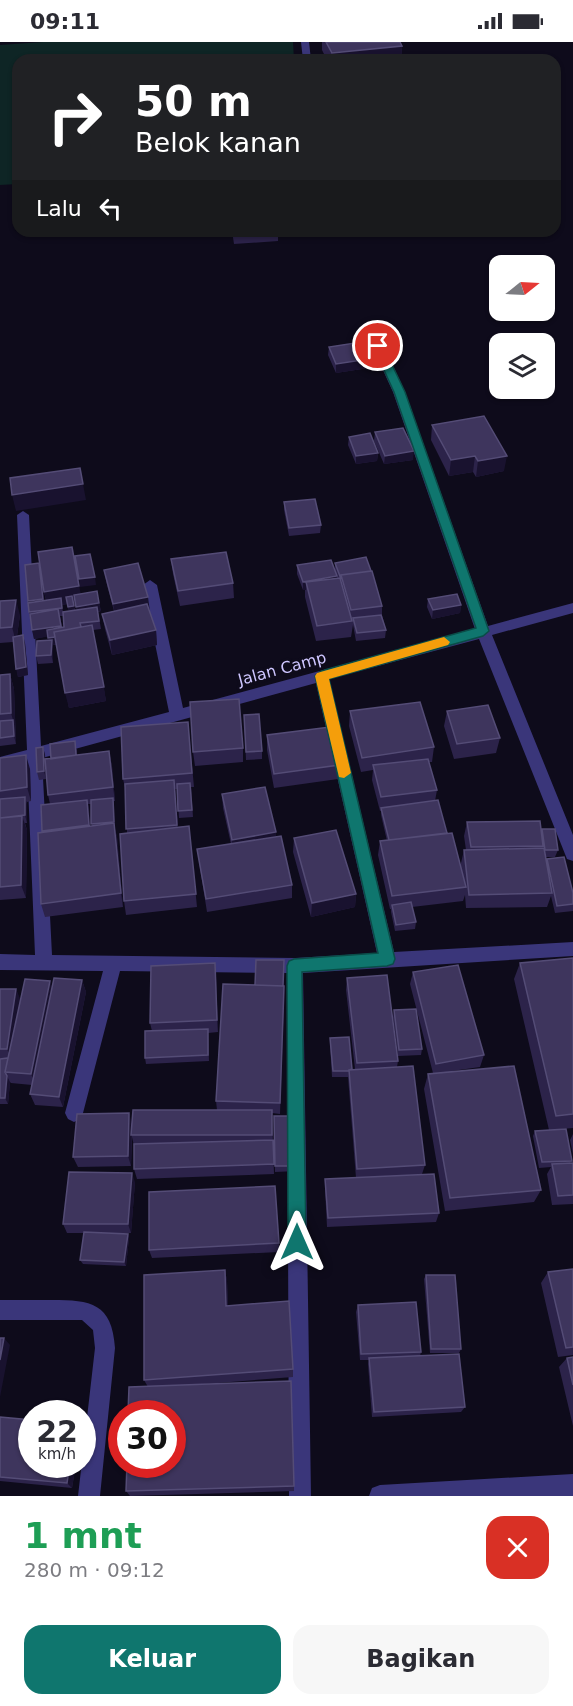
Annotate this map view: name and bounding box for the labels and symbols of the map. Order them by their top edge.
north arrow [489,255,555,321]
pin [352,320,403,371]
street label: Jalan Camp [235,648,328,690]
position arrow [265,1210,329,1274]
speed limit sign: 30 [108,1400,186,1478]

